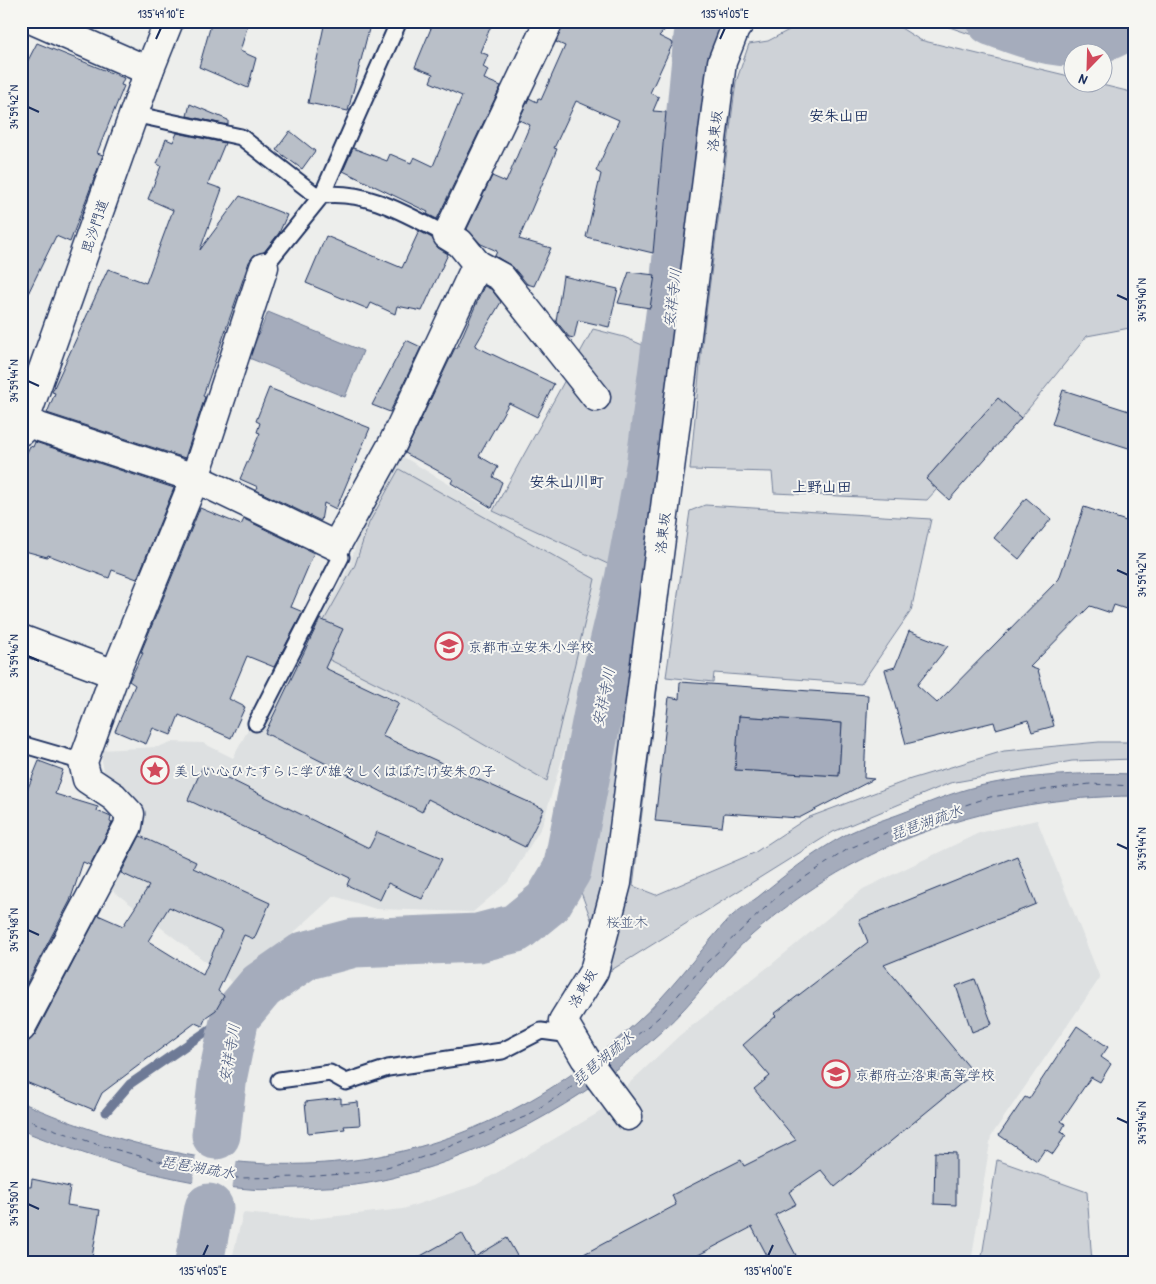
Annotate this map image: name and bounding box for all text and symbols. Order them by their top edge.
text: 135°49'10"E [137,5,185,22]
text: 135°49'05"E [701,5,750,22]
north arrow [1064,42,1114,92]
text: N [1075,70,1090,91]
text: 34°59'42"N [5,85,22,129]
district label: 安朱山田 [809,105,869,126]
street label: 洛東坂 [702,109,726,153]
street label: 毘沙門道 [76,196,112,256]
water label: 安祥寺川 [658,267,686,329]
text: 34°59'40"N [1133,278,1150,322]
text: 34°59'44"N [5,359,22,403]
district label: 安朱山川町 [529,471,605,492]
district label: 上野山田 [792,476,852,497]
street label: 洛東坂 [650,511,674,555]
text: 34°59'42"N [1133,553,1150,597]
school or university icon: 京都市立安朱小学校 [434,631,464,661]
text: 34°59'46"N [5,634,22,678]
place label: 京都市立安朱小学校 [468,637,594,656]
water label: 安祥寺川 [586,665,620,729]
place icon: 美しい心ひたすらに学び雄々しくはばたけ安朱の子 [140,755,170,785]
place label: 美しい心ひたすらに学び雄々しくはばたけ安朱の子 [174,761,496,780]
water label: 琵琶湖疏水 [887,799,965,845]
text: 34°59'44"N [1133,827,1150,871]
text: 34°59'48"N [5,908,22,952]
park label: 桜並木 [606,912,648,931]
street label: 洛東坂 [563,965,601,1011]
water label: 安祥寺川 [213,1022,245,1084]
water label: 琵琶湖疏水 [568,1026,638,1090]
school or university icon: 京都府立洛東高等学校 [821,1059,851,1089]
place label: 京都府立洛東高等学校 [855,1065,995,1084]
text: 34°59'46"N [1133,1101,1150,1145]
water label: 琵琶湖疏水 [159,1150,237,1184]
text: 34°59'50"N [5,1182,22,1226]
text: 135°49'05"E [179,1262,228,1279]
text: 135°49'00"E [744,1262,793,1279]

